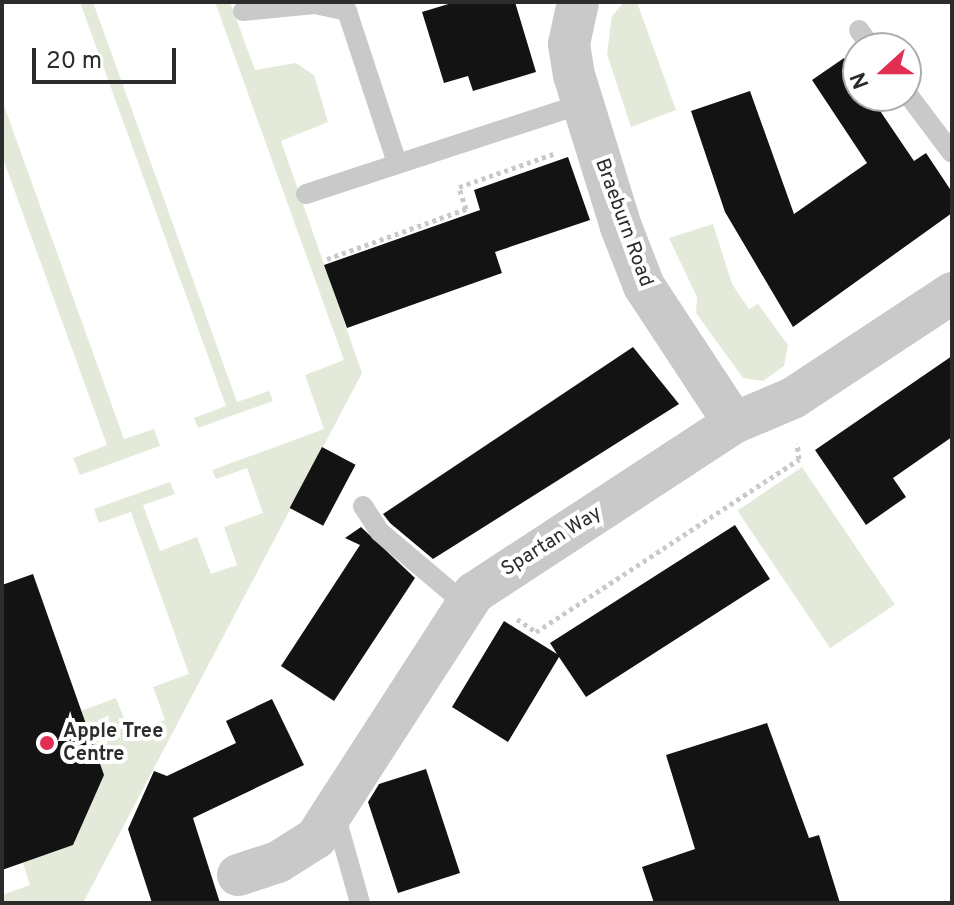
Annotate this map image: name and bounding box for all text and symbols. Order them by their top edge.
scale bar [36,32,180,82]
north arrow [842,32,922,112]
text: 20 m [46,47,102,77]
text: N [846,68,876,92]
street label: Braeburn Road [589,156,657,290]
street label: Spartan Way [497,502,607,582]
place label: Apple Tree Centre [63,720,163,767]
marker: Apple Tree Centre [38,734,56,752]

